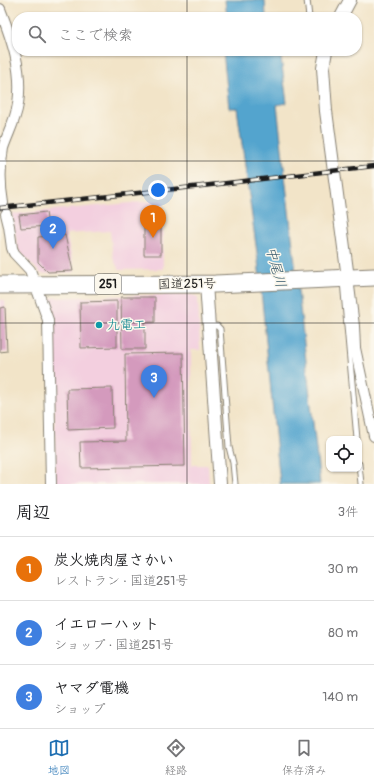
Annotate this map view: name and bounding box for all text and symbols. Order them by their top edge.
search box [12,12,362,56]
icon: search [26,23,48,45]
text: ここで検索 [58,26,133,45]
your location [148,180,168,200]
pin: 1 [140,205,166,238]
pin: 2 [40,216,66,249]
water label: 中尾川 [262,245,290,289]
road number: 251 [95,274,121,294]
street label: 国道251号 [158,275,216,293]
place label: 九電工 [107,317,146,333]
marker: 九電工 [94,320,104,330]
pin: 3 [141,365,167,398]
map controls [326,436,362,472]
button: locate [326,436,362,472]
text: 周辺 [16,502,50,523]
text: 3件 [338,504,358,520]
text: 炭火焼肉屋さかい [54,551,174,570]
text: 1 [26,561,32,577]
text: 30 m [328,561,358,577]
text: レストラン · 国道251号 [54,573,188,589]
text: イエローハット [54,615,159,634]
text: 2 [25,625,33,641]
text: 80 m [328,625,358,641]
text: ショップ · 国道251号 [54,637,174,653]
text: ヤマダ電機 [54,679,129,698]
text: 3 [25,689,33,705]
text: 140 m [322,689,358,705]
text: ショップ [54,701,105,717]
tab: 地図 [48,737,70,777]
tab: 経路 [165,737,187,777]
tab: 保存済み [282,737,326,777]

